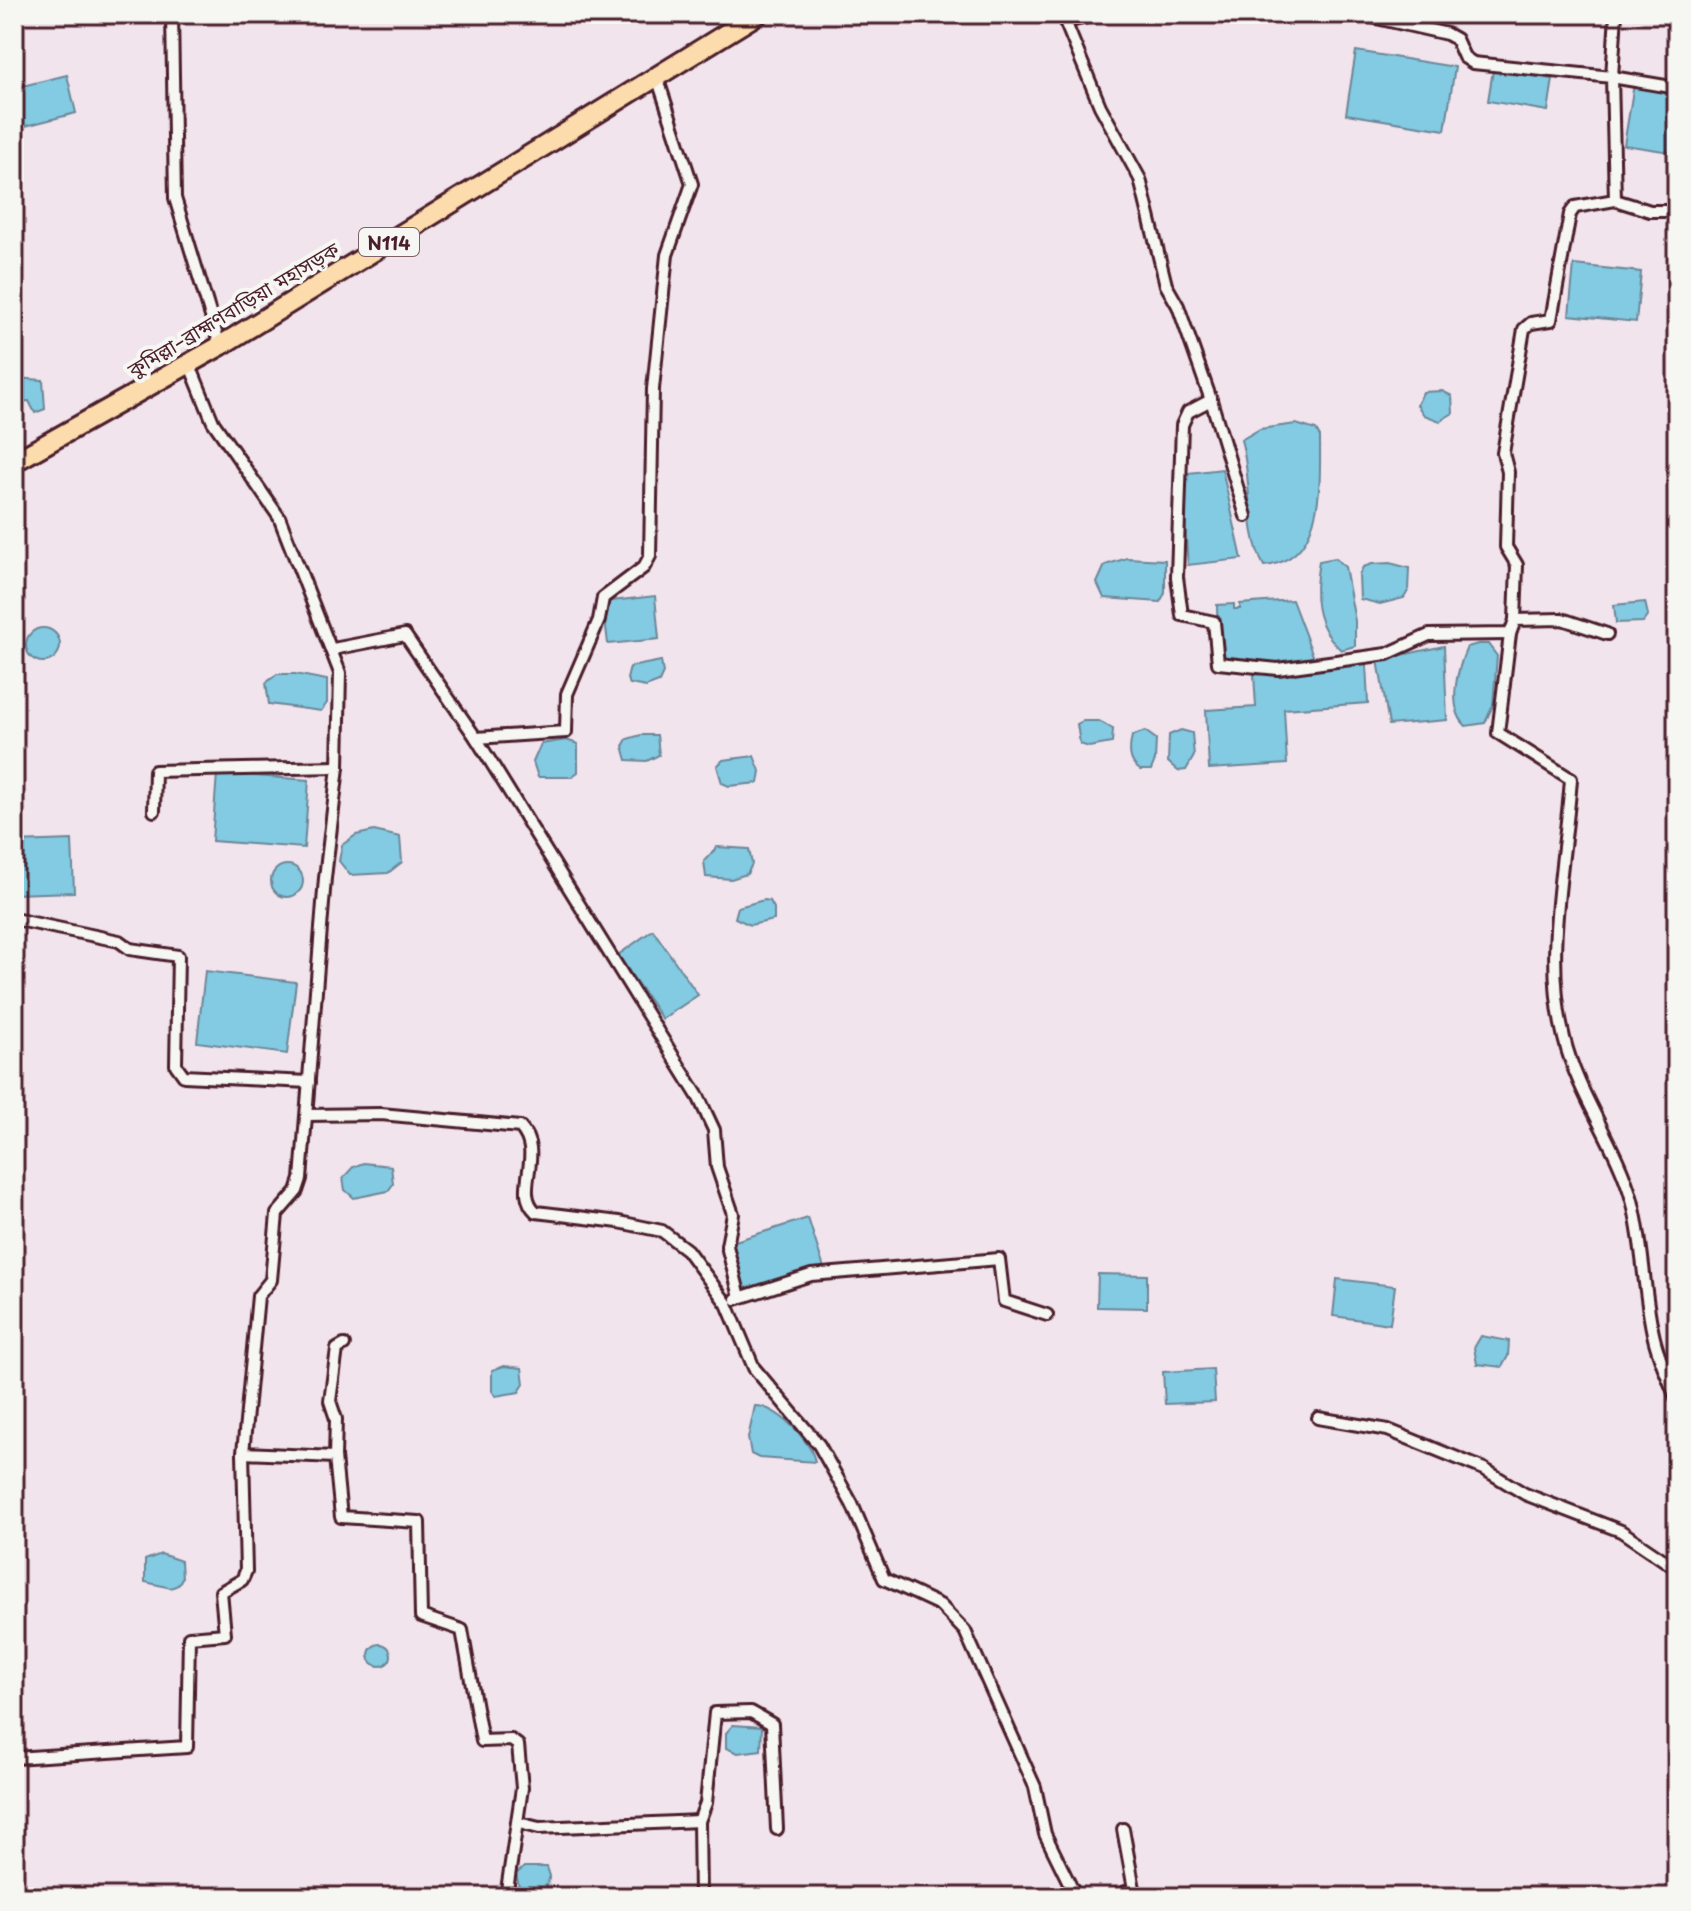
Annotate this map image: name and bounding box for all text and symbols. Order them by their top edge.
road number: N114 [359,228,419,256]
street label: কুমিল্লা–ব্রাহ্মণবাড়িয়া মহাসড়ক [121,233,345,385]

